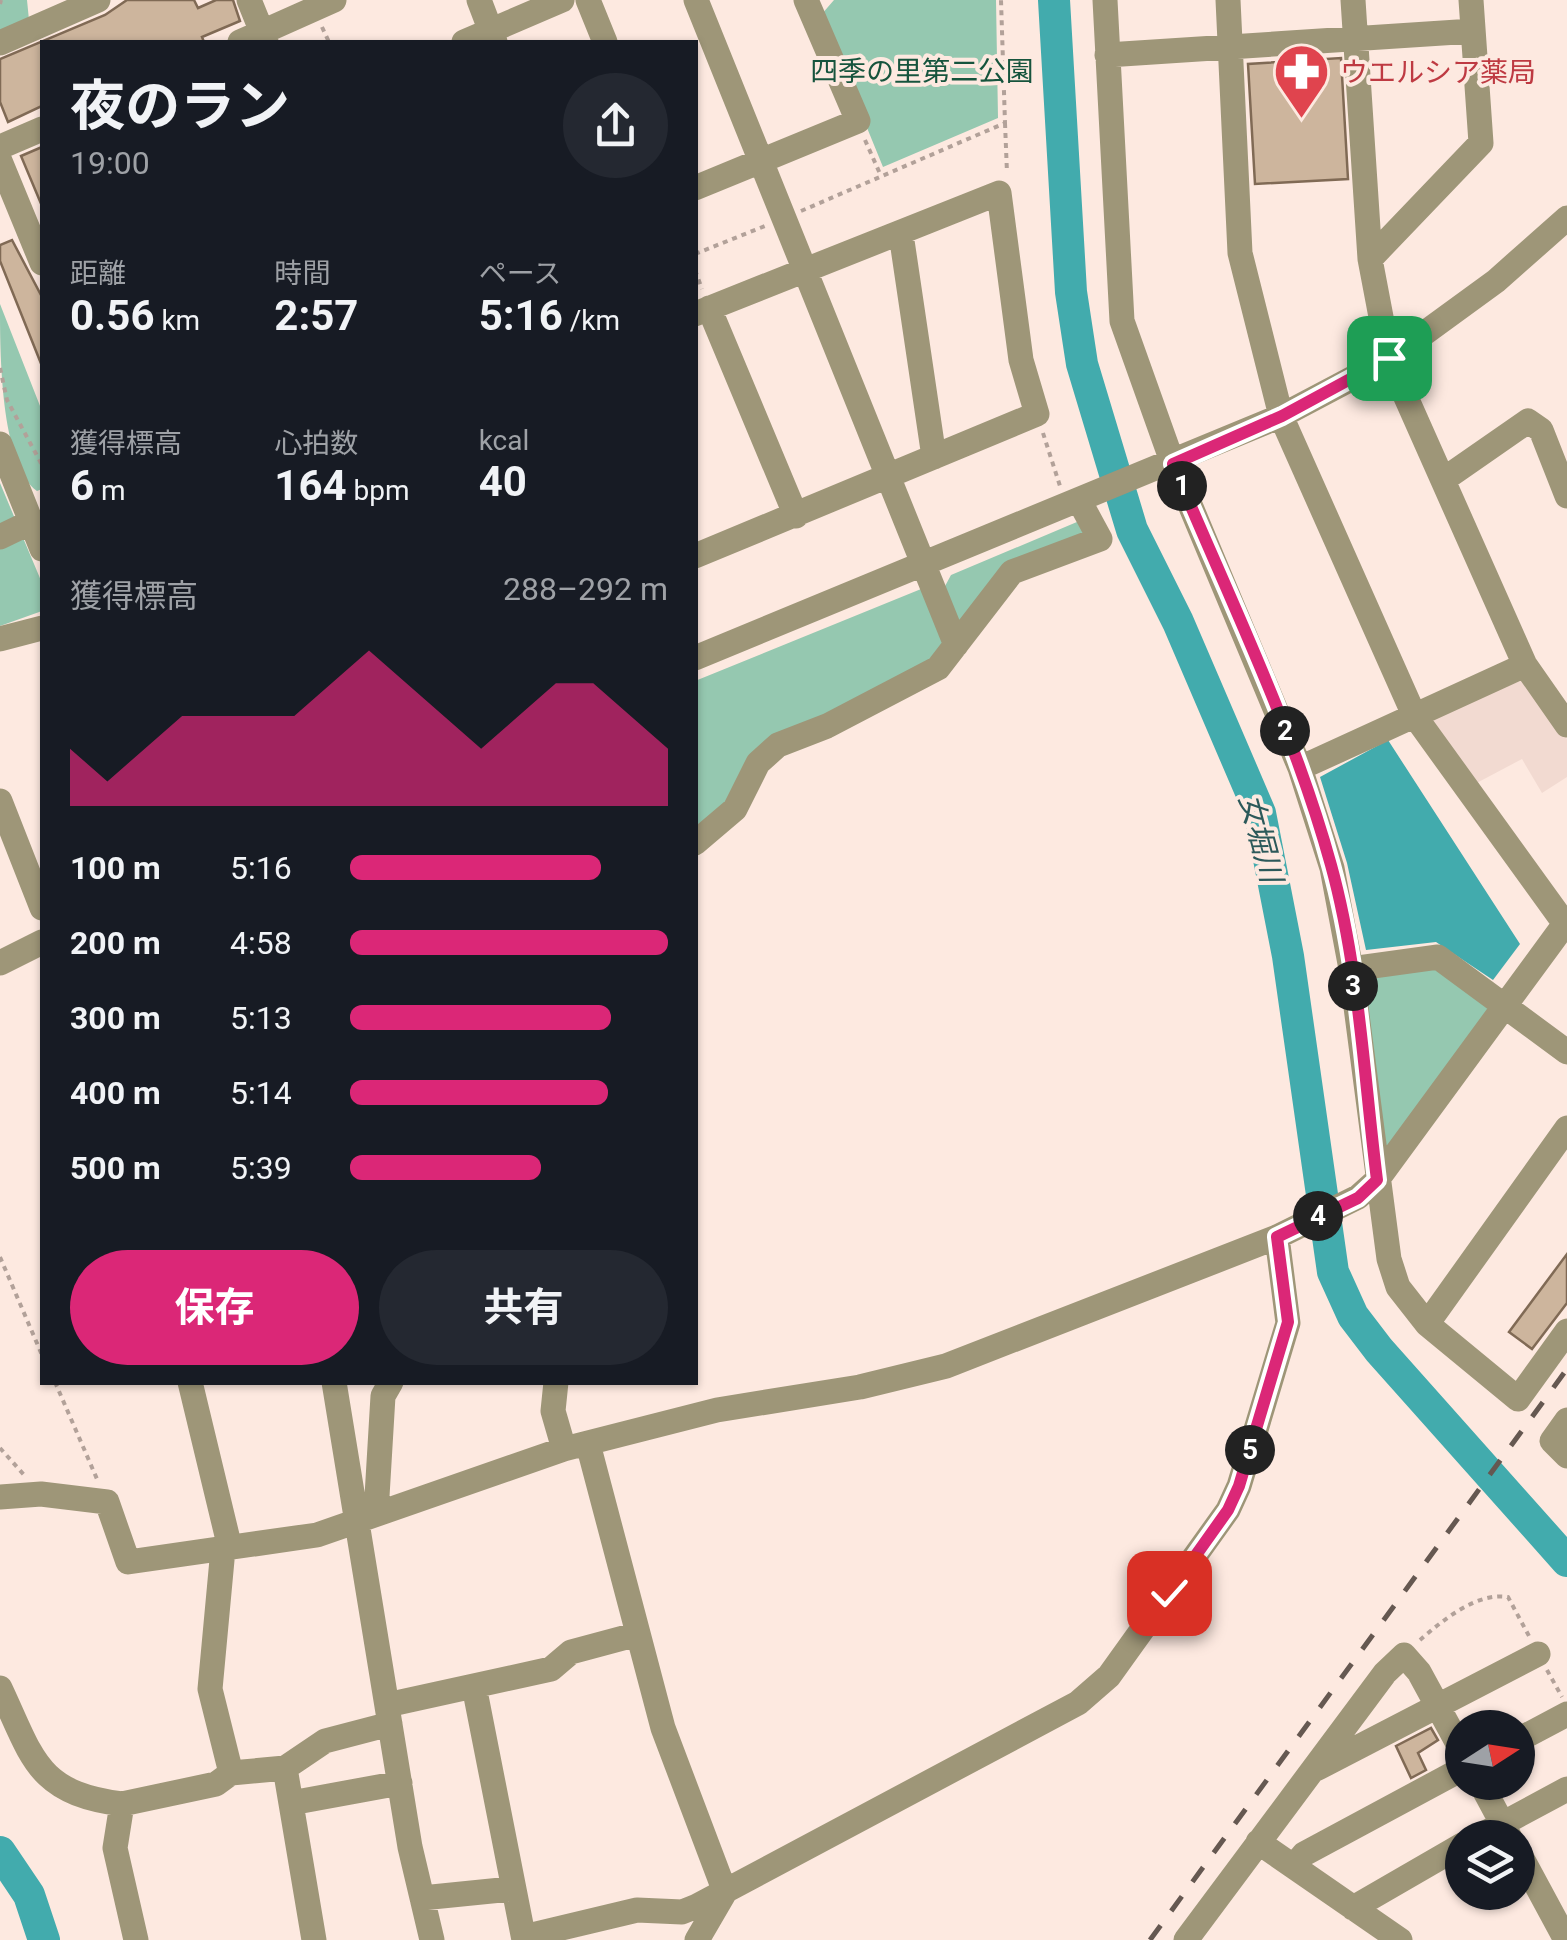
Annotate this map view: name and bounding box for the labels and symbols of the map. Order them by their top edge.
pharmacy icon: ウエルシア薬局 [1271,42,1331,121]
park label: 四季の里第二公園 [810,55,1034,88]
place label: ウエルシア薬局 [1340,56,1536,89]
pin [1347,316,1432,401]
pin: 1 [1157,461,1207,511]
pin: 2 [1260,706,1310,756]
water label: 女堀川 [1232,790,1290,889]
pin: 3 [1328,961,1378,1011]
pin: 4 [1293,1191,1343,1241]
pin: 5 [1225,1425,1275,1475]
pin [1127,1551,1212,1636]
north arrow [1445,1710,1535,1800]

